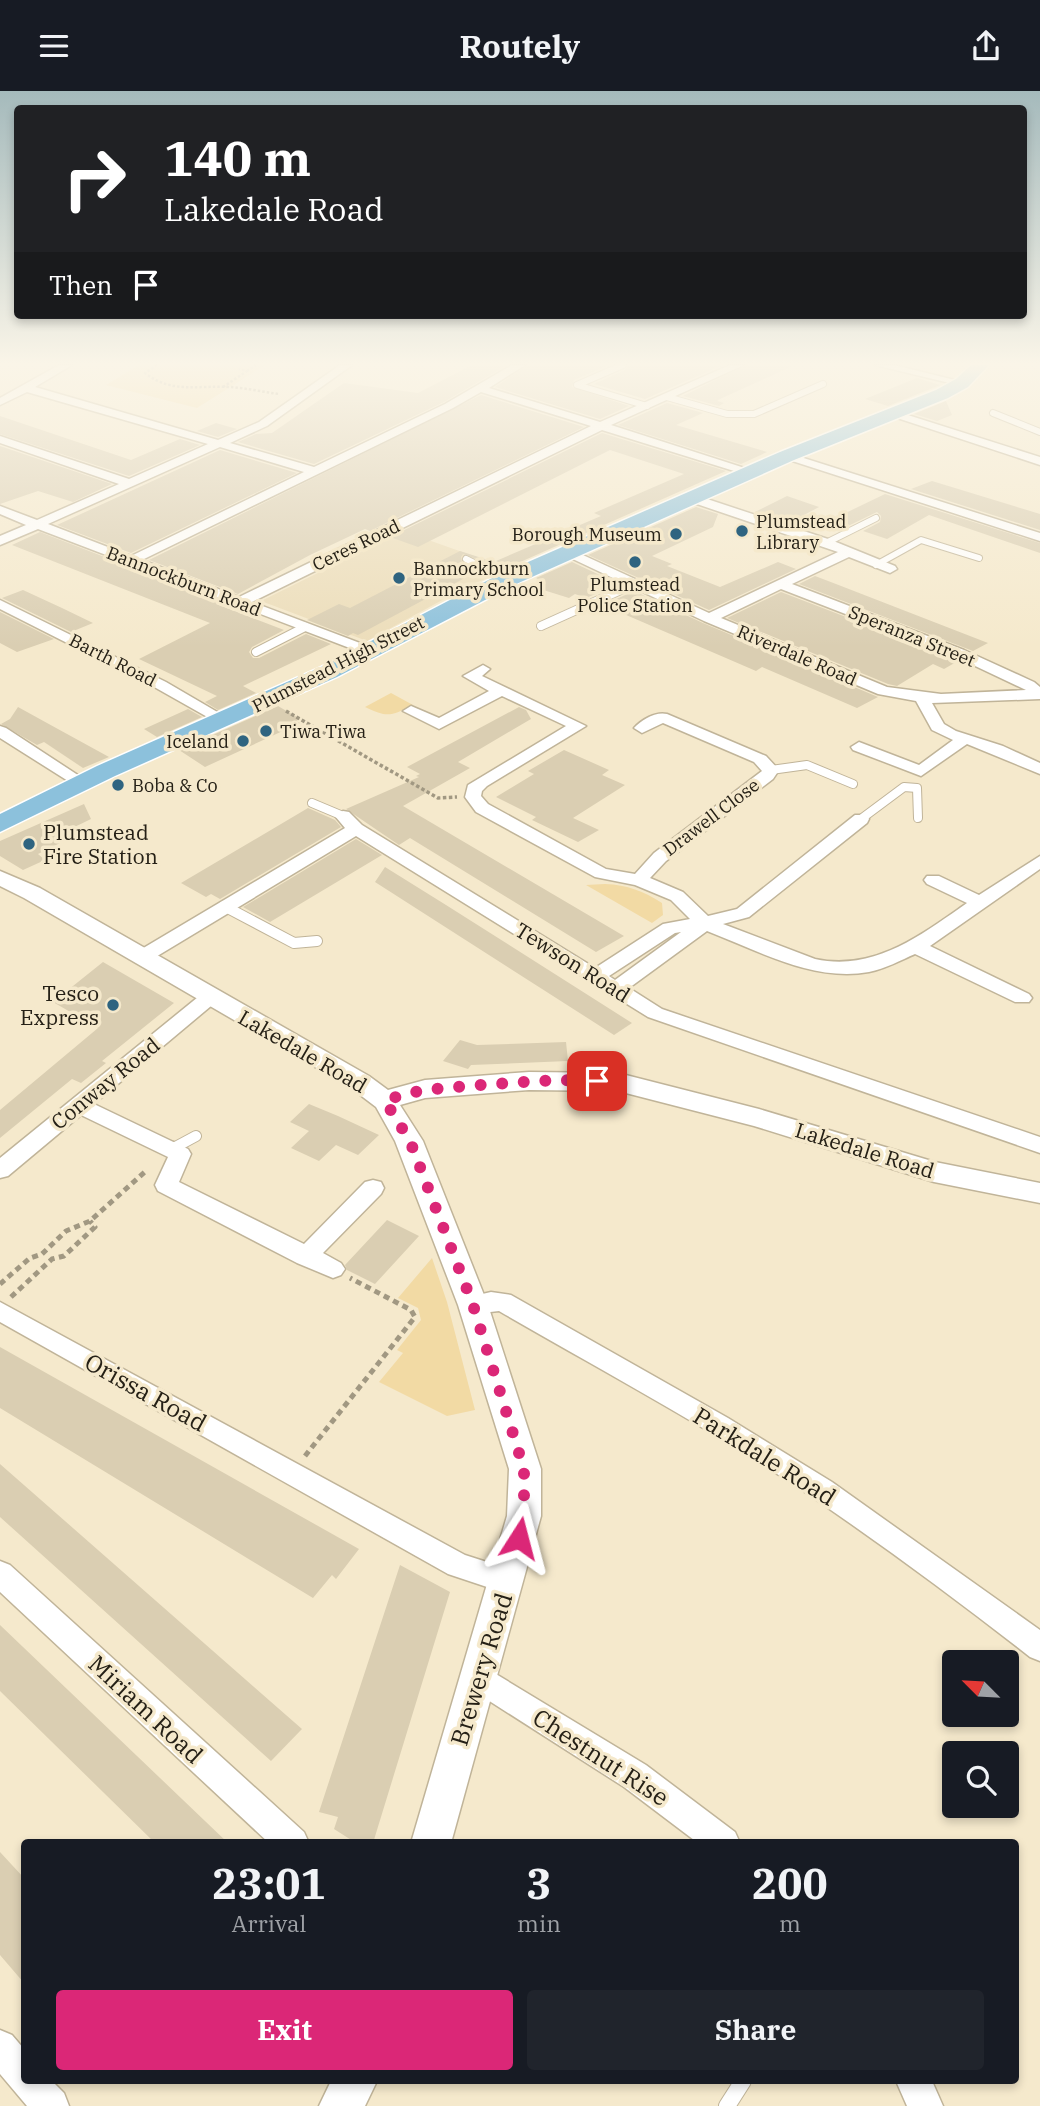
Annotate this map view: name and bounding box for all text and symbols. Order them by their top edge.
text: Routely [460,25,580,67]
icon: menu [35,27,73,65]
icon: share [967,27,1005,65]
text: 140 m [164,126,311,189]
icon: right [49,133,140,224]
text: Lakedale Road [164,188,384,230]
icon: arrive [127,266,165,304]
text: Then [49,268,113,302]
place label: Plumstead Library [756,510,847,554]
street label: Ceres Road [308,514,404,576]
place label: Borough Museum [512,523,662,546]
marker: Plumstead Library [734,523,750,539]
marker: Borough Museum [668,526,684,542]
street label: Bannockburn Road [104,541,264,621]
marker: Plumstead Police Station [627,554,643,570]
place label: Bannockburn Primary School [413,557,544,601]
marker: Bannockburn Primary School [391,570,407,586]
place label: Plumstead Police Station [577,573,693,617]
street label: Speranza Street [845,600,979,672]
street label: Plumstead High Street [248,611,428,717]
street label: Riverdale Road [734,619,860,691]
street label: Barth Road [66,628,160,692]
place label: Tiwa Tiwa [280,720,366,743]
marker: Tiwa Tiwa [258,723,274,739]
place label: Iceland [166,730,229,753]
marker: Iceland [235,733,251,749]
street label: Drawell Close [658,773,764,861]
place label: Boba & Co [132,774,218,797]
marker: Boba & Co [110,777,126,793]
place label: Plumstead Fire Station [43,818,158,870]
marker: Plumstead Fire Station [21,836,37,852]
street label: Tewson Road [510,915,636,1009]
place label: Tesco Express [20,979,99,1031]
marker: Tesco Express [105,997,121,1013]
street label: Lakedale Road [234,1003,373,1099]
street label: Conway Road [45,1030,165,1135]
pin [567,1051,627,1111]
icon: arrive [578,1062,616,1100]
street label: Lakedale Road [792,1116,938,1185]
street label: Orissa Road [79,1345,213,1439]
street label: Parkdale Road [688,1399,842,1513]
position arrow [482,1501,556,1575]
street label: Brewery Road [443,1589,519,1749]
street label: Miriam Road [82,1648,210,1770]
north arrow [942,1650,1018,1727]
map controls [942,1650,1019,1818]
street label: Chestnut Rise [527,1701,675,1813]
button: search [942,1741,1019,1818]
text: 23:01 [212,1856,326,1911]
text: 3 [526,1856,552,1911]
text: 200 [752,1856,828,1911]
text: Arrival [232,1908,306,1938]
text: min [517,1908,561,1938]
text: m [779,1908,801,1938]
button: Exit [56,1990,513,2070]
button: Share [527,1990,984,2070]

